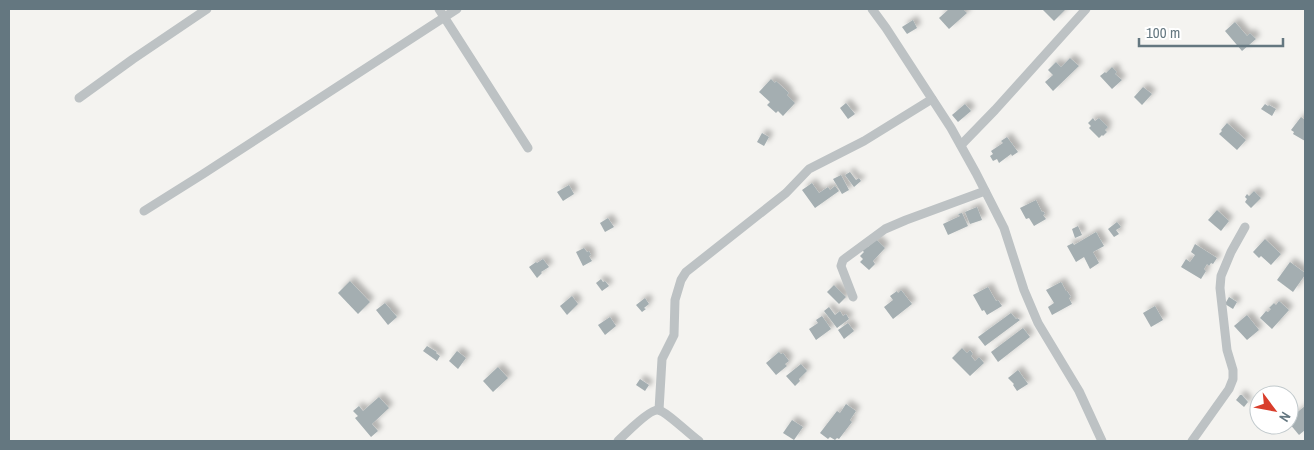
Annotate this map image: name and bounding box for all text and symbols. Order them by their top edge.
scale bar [1139,15,1283,47]
text: 100 m [1146,22,1180,43]
north arrow [1249,385,1299,435]
text: N [1275,409,1295,425]

